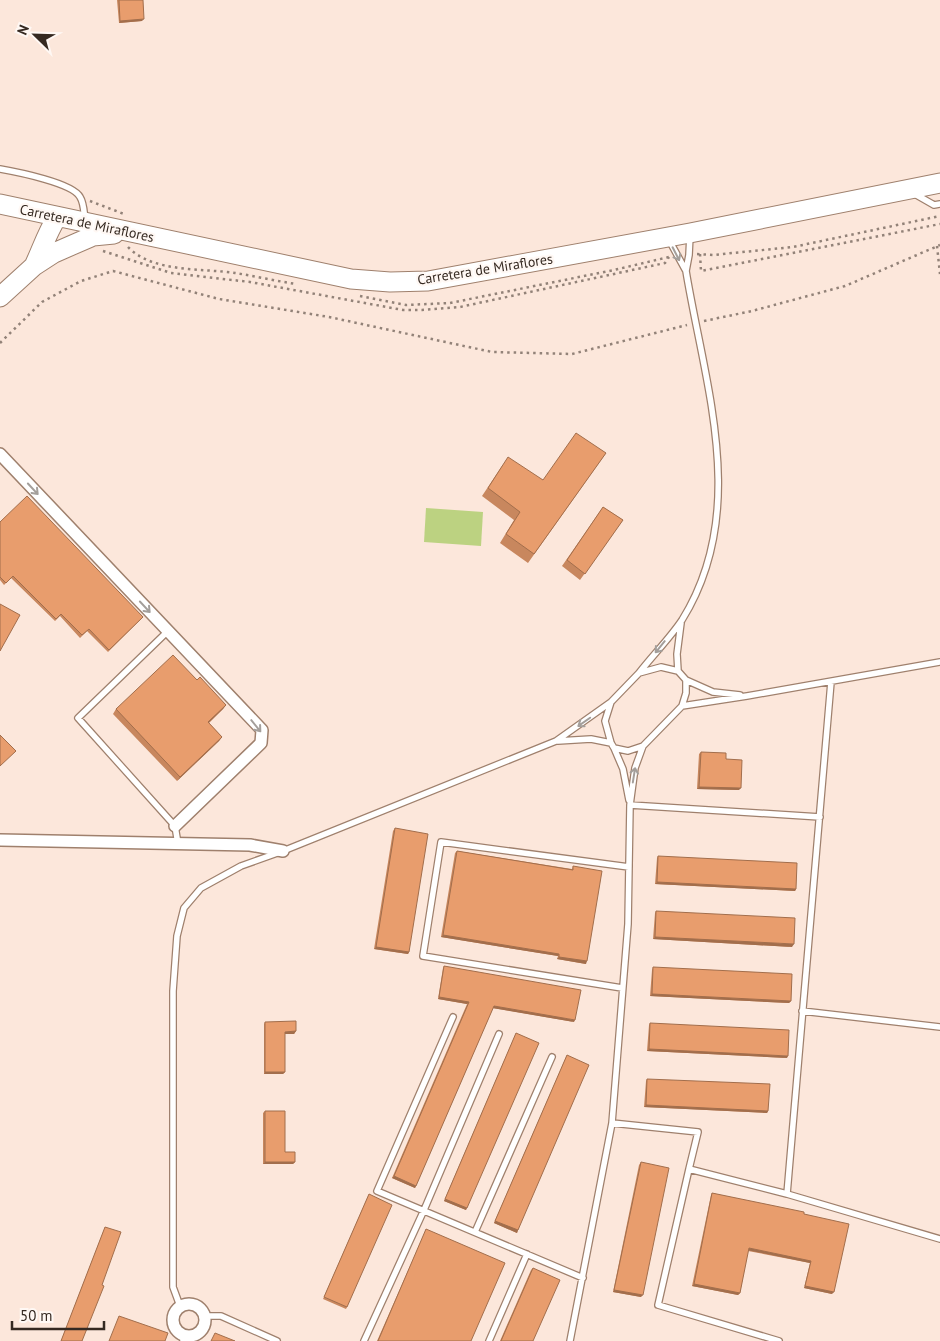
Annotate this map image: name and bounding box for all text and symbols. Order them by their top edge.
north arrow [10,10,60,60]
text: N [13,22,33,38]
street label: Carretera de Miraflores [18,200,156,246]
one-way arrow [672,246,681,261]
street label: Carretera de Miraflores [416,249,554,289]
one-way arrow [27,483,39,495]
one-way arrow [139,601,151,614]
one-way arrow [655,640,666,653]
one-way arrow [577,717,591,727]
one-way arrow [250,719,261,732]
one-way arrow [629,767,639,783]
scale bar [12,1298,105,1330]
text: 50 m [20,1306,53,1325]

